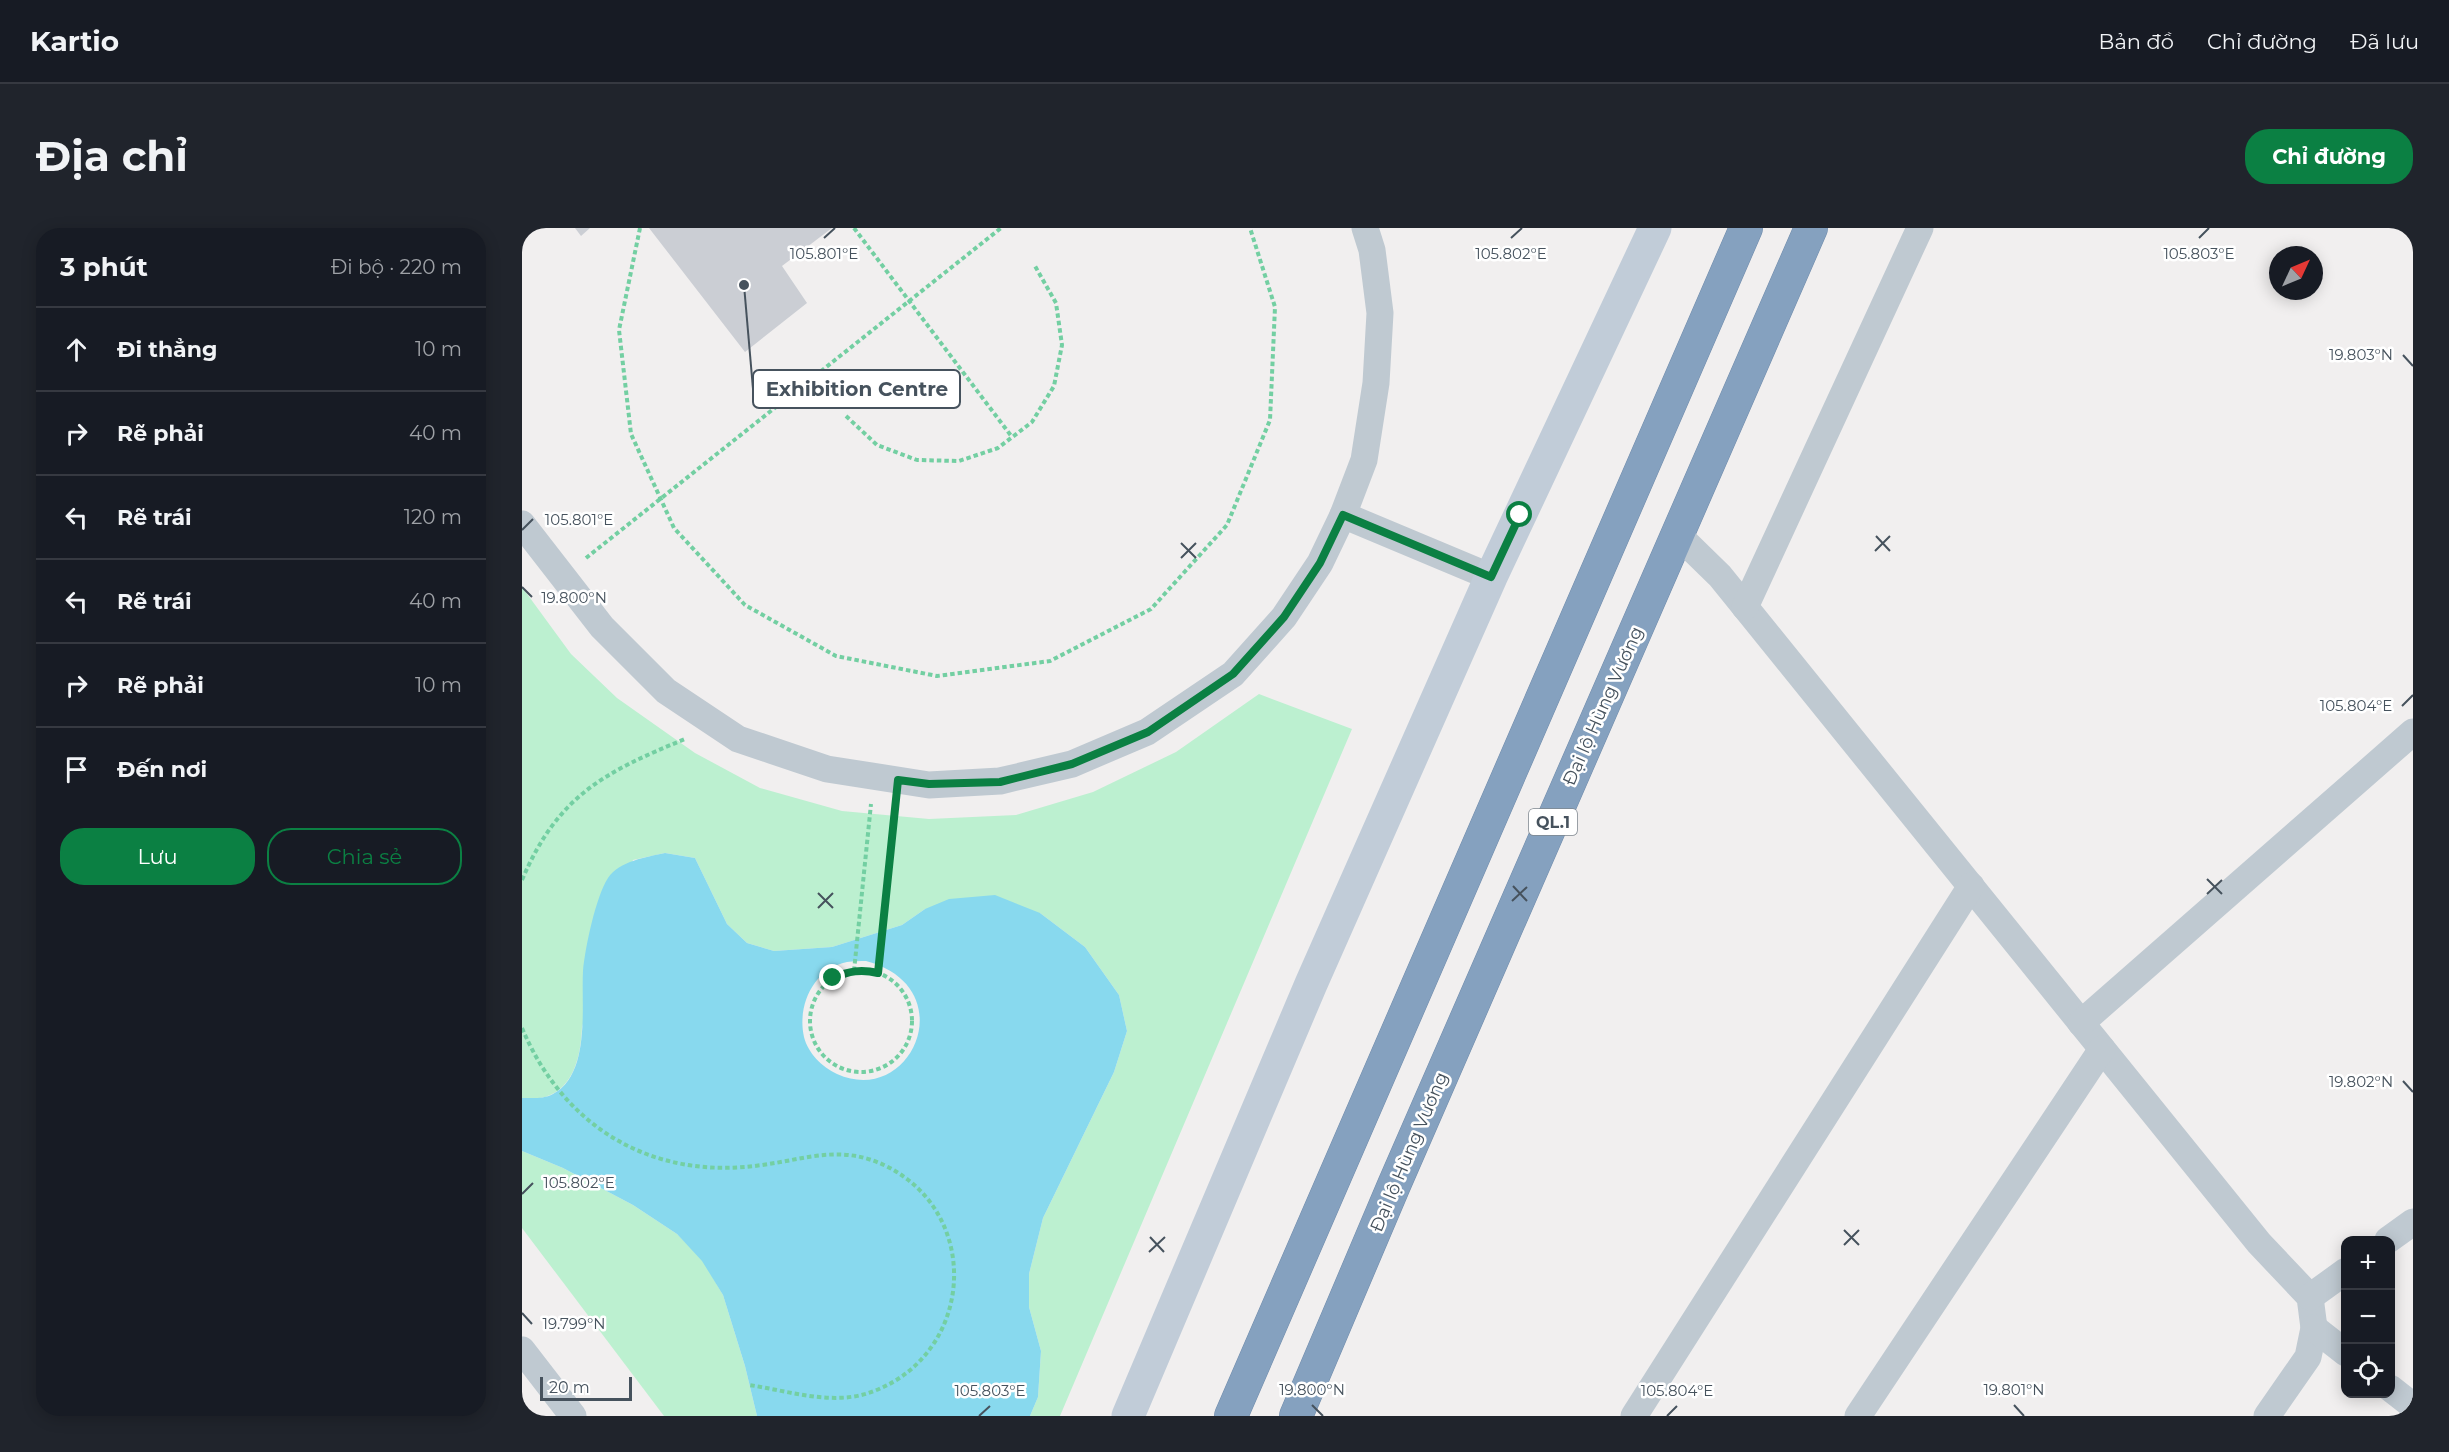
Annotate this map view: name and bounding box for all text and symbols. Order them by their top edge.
text: Kartio [30,24,119,58]
text: Bản đồ [2099,29,2174,54]
text: Chỉ đường [2207,29,2317,54]
text: Đã lưu [2350,29,2419,54]
button: Chỉ đường [2245,129,2413,184]
text: Địa chỉ [36,130,188,182]
text: 105.801°E [790,244,858,263]
text: 105.802°E [1475,244,1547,263]
text: 105.803°E [2163,244,2235,263]
north arrow [2269,246,2323,300]
text: 3 phút [60,251,148,283]
text: Đi bộ · 220 m [331,255,462,279]
icon: ahead [60,333,93,366]
text: Đi thẳng [117,336,217,363]
text: 10 m [415,337,462,361]
text: 19.803°N [2329,345,2393,364]
callout: Exhibition Centre [753,370,960,408]
text: Exhibition Centre [766,377,948,401]
icon: right [60,417,93,450]
text: Rẽ phải [117,420,204,447]
text: 40 m [409,421,462,445]
icon: left [60,501,93,534]
route start [1506,501,1532,527]
text: Rẽ trái [117,504,192,531]
text: 120 m [404,505,462,529]
text: 105.801°E [545,510,613,529]
icon: left [60,585,93,618]
text: Rẽ trái [117,588,192,615]
text: 19.800°N [541,588,607,607]
text: 40 m [409,589,462,613]
street label: Đại lộ Hùng Vương [1558,623,1648,789]
icon: right [60,669,93,702]
text: Rẽ phải [117,672,204,699]
text: 10 m [415,673,462,697]
text: 105.804°E [2320,696,2392,715]
icon: arrive [60,753,93,786]
text: Đến nơi [117,756,207,783]
road number: QL.1 [1529,809,1577,835]
button: Lưu [60,828,255,885]
button: Chia sẻ [267,828,462,885]
route end [819,964,845,990]
street label: Đại lộ Hùng Vương [1365,1069,1453,1235]
text: 19.802°N [2329,1072,2393,1091]
text: 105.802°E [543,1173,615,1192]
map controls [2341,1236,2395,1398]
button: + [2341,1236,2395,1290]
button: − [2341,1290,2395,1344]
text: 19.799°N [543,1314,606,1333]
button: locate [2341,1344,2395,1398]
scale bar [540,1374,632,1402]
text: 20 m [549,1378,590,1397]
text: 19.800°N [1279,1380,1345,1399]
text: 19.801°N [1983,1380,2045,1399]
text: 105.803°E [954,1381,1026,1400]
text: 105.804°E [1641,1381,1713,1400]

